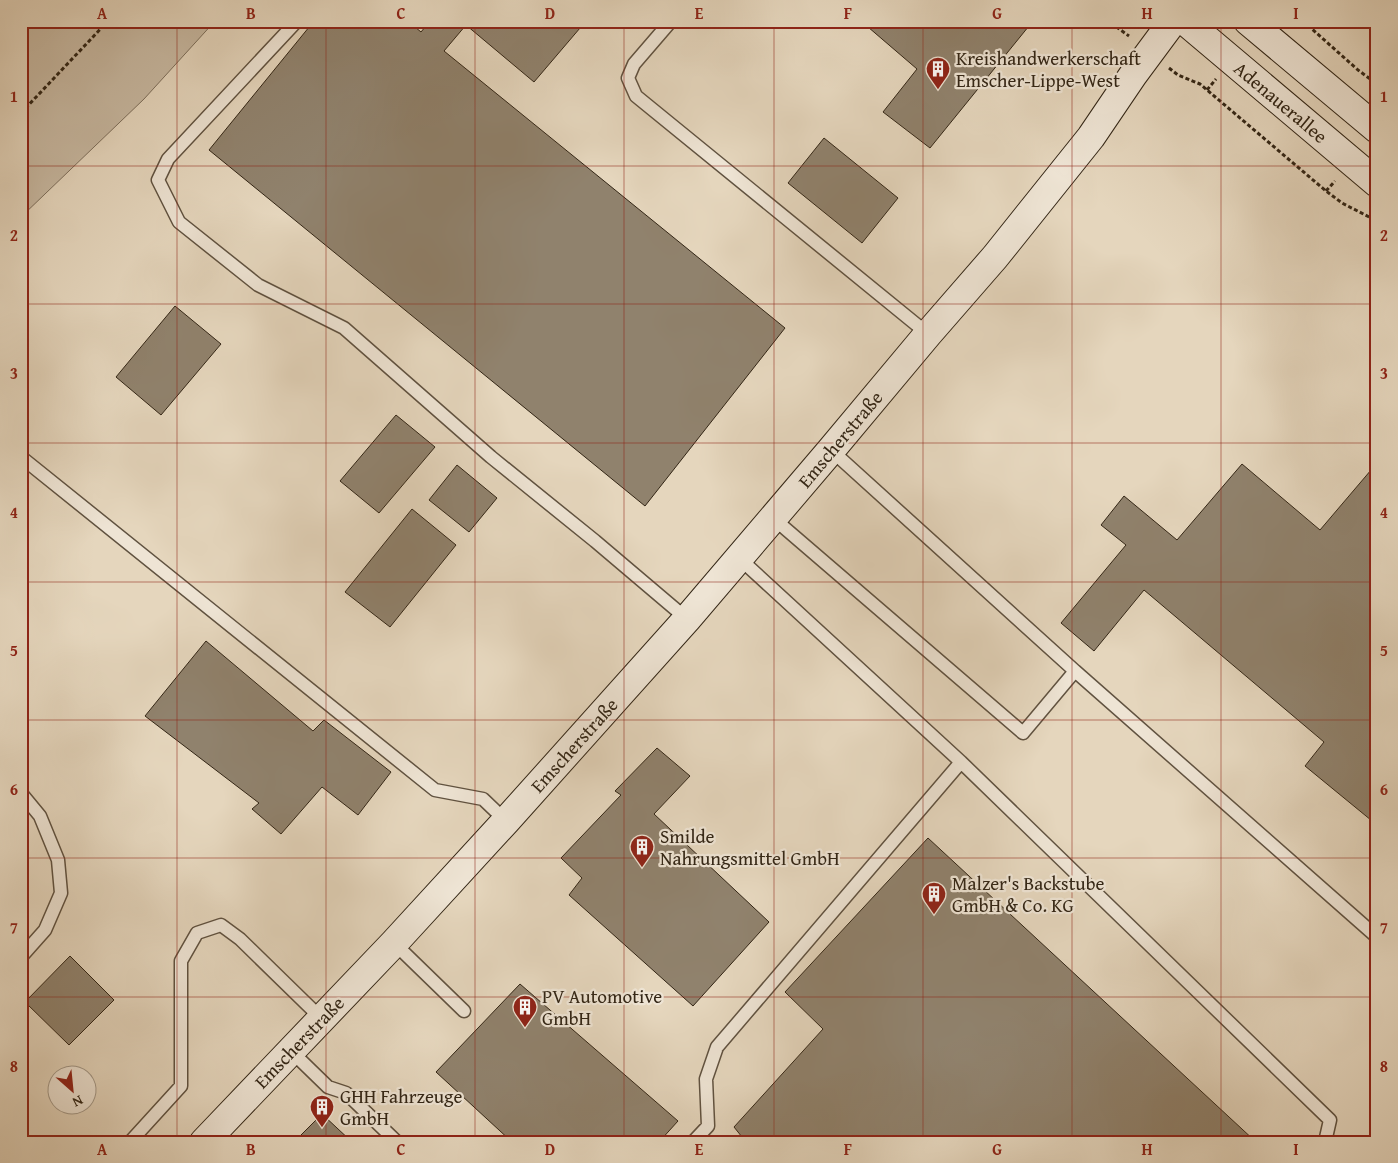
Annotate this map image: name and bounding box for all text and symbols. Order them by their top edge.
text: A [97,1,108,25]
text: B [246,1,256,25]
text: C [396,1,406,25]
text: D [545,1,555,25]
text: E [695,1,704,25]
text: F [844,1,852,25]
text: G [992,1,1002,25]
text: H [1141,1,1153,25]
text: I [1293,1,1299,25]
place label: Kreishandwerkerschaft Emscher-Lippe-West [956,44,1141,94]
street label: Adenauerallee [1228,54,1334,150]
building icon: Kreishandwerkerschaft Emscher-Lippe-West [925,56,951,90]
text: 1 [10,84,18,108]
text: 1 [1380,84,1388,108]
text: 2 [10,223,18,247]
text: 2 [1380,223,1388,247]
text: 3 [10,361,18,385]
text: 3 [1380,361,1388,385]
street label: Emscherstraße [791,384,889,494]
text: 4 [10,500,18,524]
text: 4 [1380,500,1388,524]
text: 5 [10,638,18,662]
text: 5 [1380,638,1388,662]
street label: Emscherstraße [524,691,624,799]
text: 6 [10,777,18,801]
text: 6 [1380,777,1388,801]
place label: Smilde Nahrungsmittel GmbH [660,822,840,872]
building icon: Smilde Nahrungsmittel GmbH [629,834,655,868]
place label: Malzer's Backstube GmbH & Co. KG [952,869,1104,919]
building icon: Malzer's Backstube GmbH & Co. KG [921,881,947,915]
text: 7 [10,915,18,939]
text: 7 [1380,915,1388,939]
place label: PV Automotive GmbH [542,982,662,1032]
street label: Emscherstraße [248,989,351,1095]
building icon: PV Automotive GmbH [512,994,538,1028]
text: 8 [10,1054,18,1078]
text: 8 [1380,1054,1388,1078]
north arrow [48,1066,98,1116]
place label: GHH Fahrzeuge GmbH [340,1082,463,1132]
text: N [69,1091,87,1113]
building icon: GHH Fahrzeuge GmbH [309,1094,335,1128]
text: A [97,1137,108,1161]
text: B [246,1137,256,1161]
text: C [396,1137,406,1161]
text: D [545,1137,555,1161]
text: E [695,1137,704,1161]
text: F [844,1137,852,1161]
text: G [992,1137,1002,1161]
text: H [1141,1137,1153,1161]
text: I [1293,1137,1299,1161]

